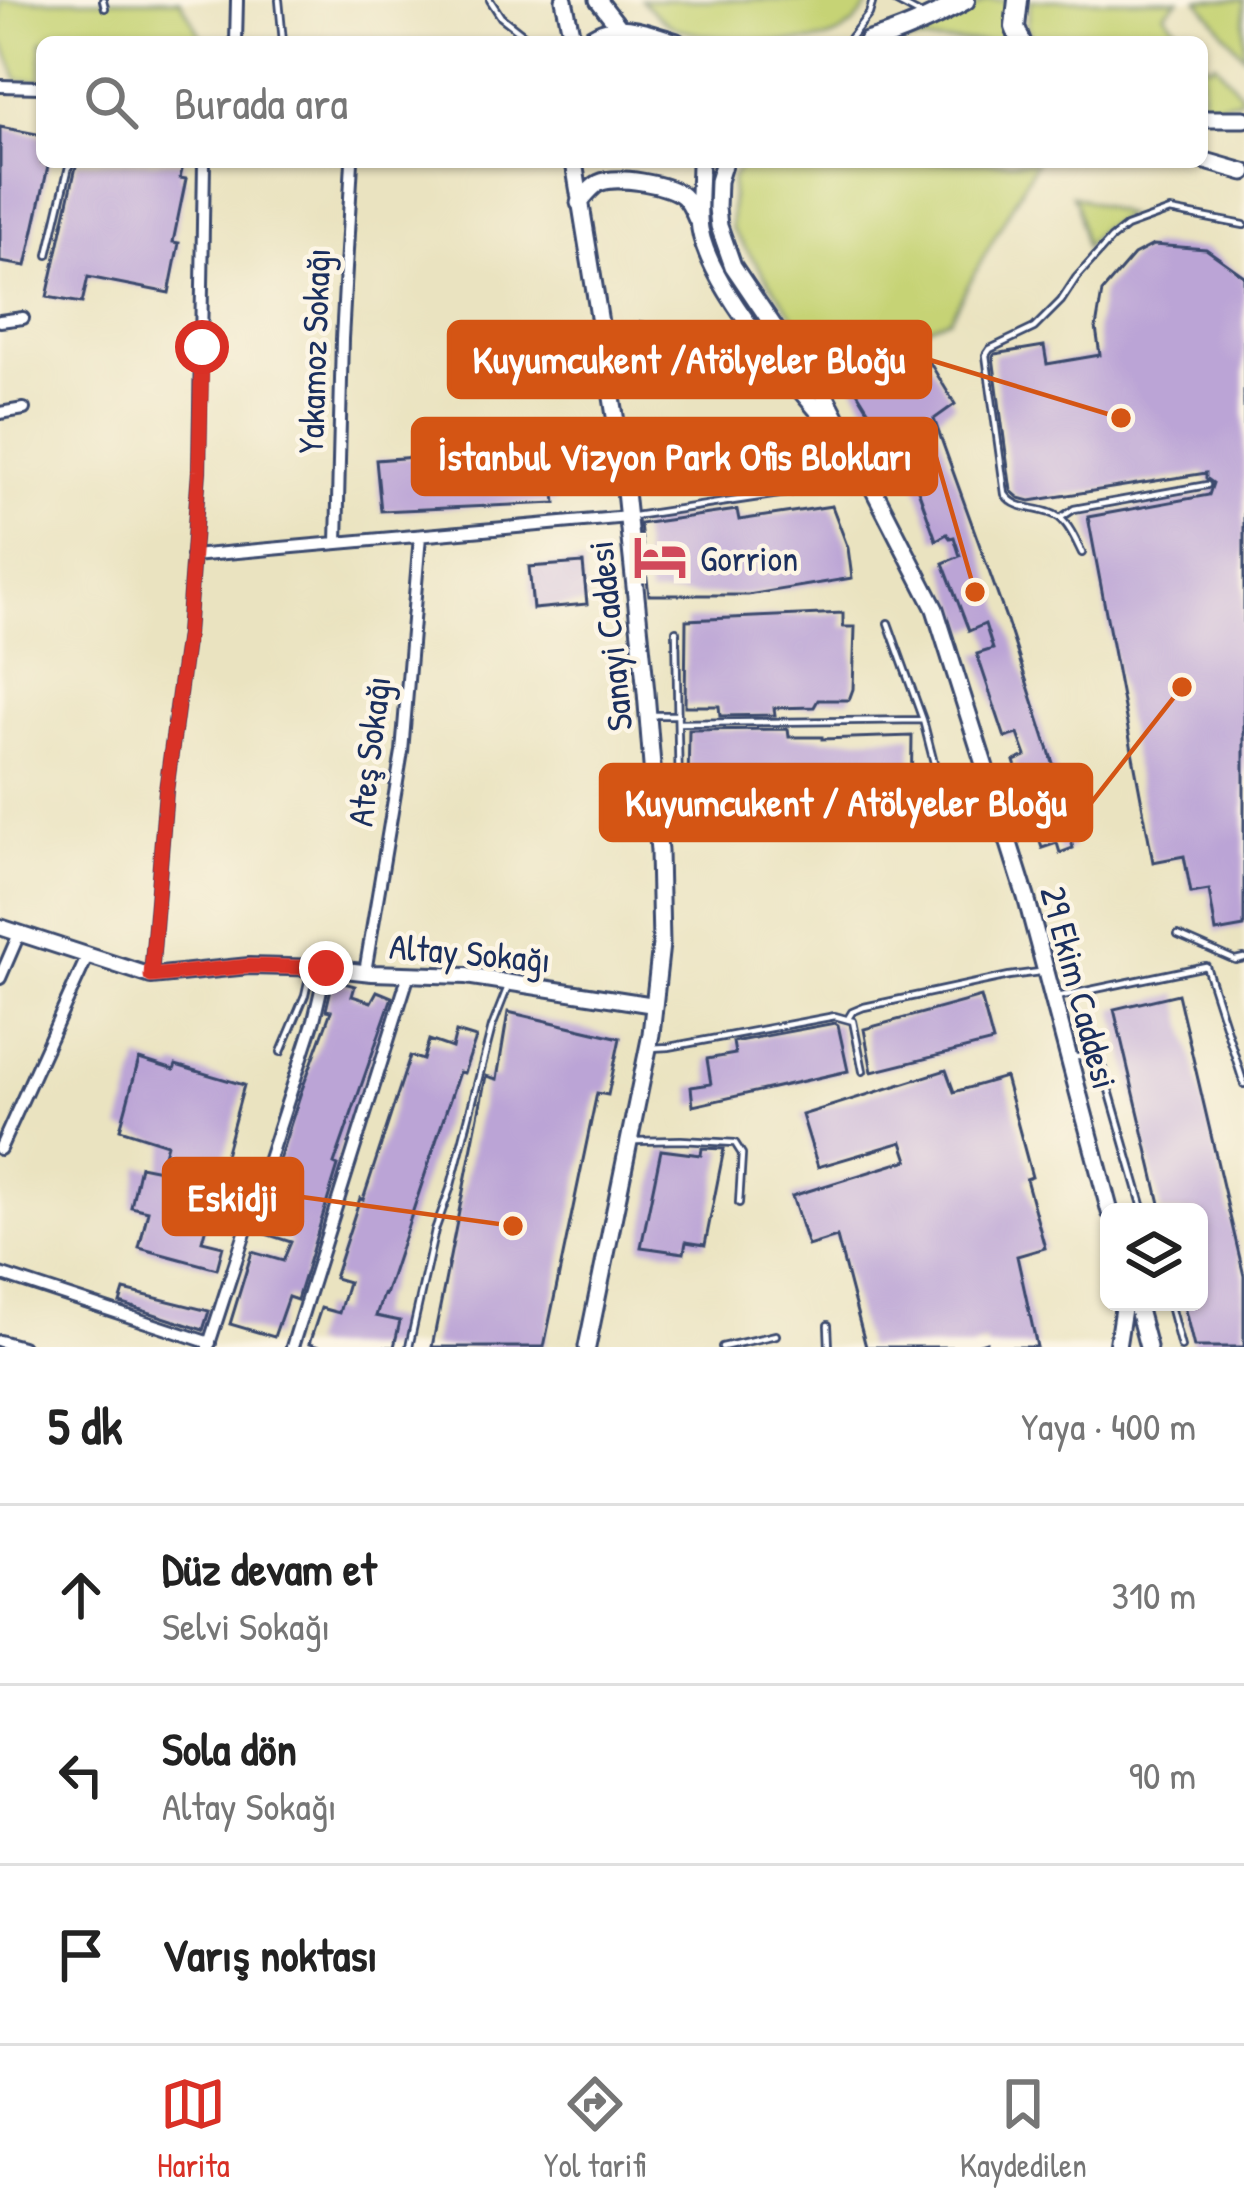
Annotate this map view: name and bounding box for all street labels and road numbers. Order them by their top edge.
street label: Yakamoz Sokağı [285,247,341,455]
street label: Sanayi Caddesi [575,539,643,733]
street label: Ateş Sokağı [335,673,401,829]
street label: 29 Ekim Caddesi [1029,880,1131,1094]
street label: Altay Sokağı [388,921,552,983]

